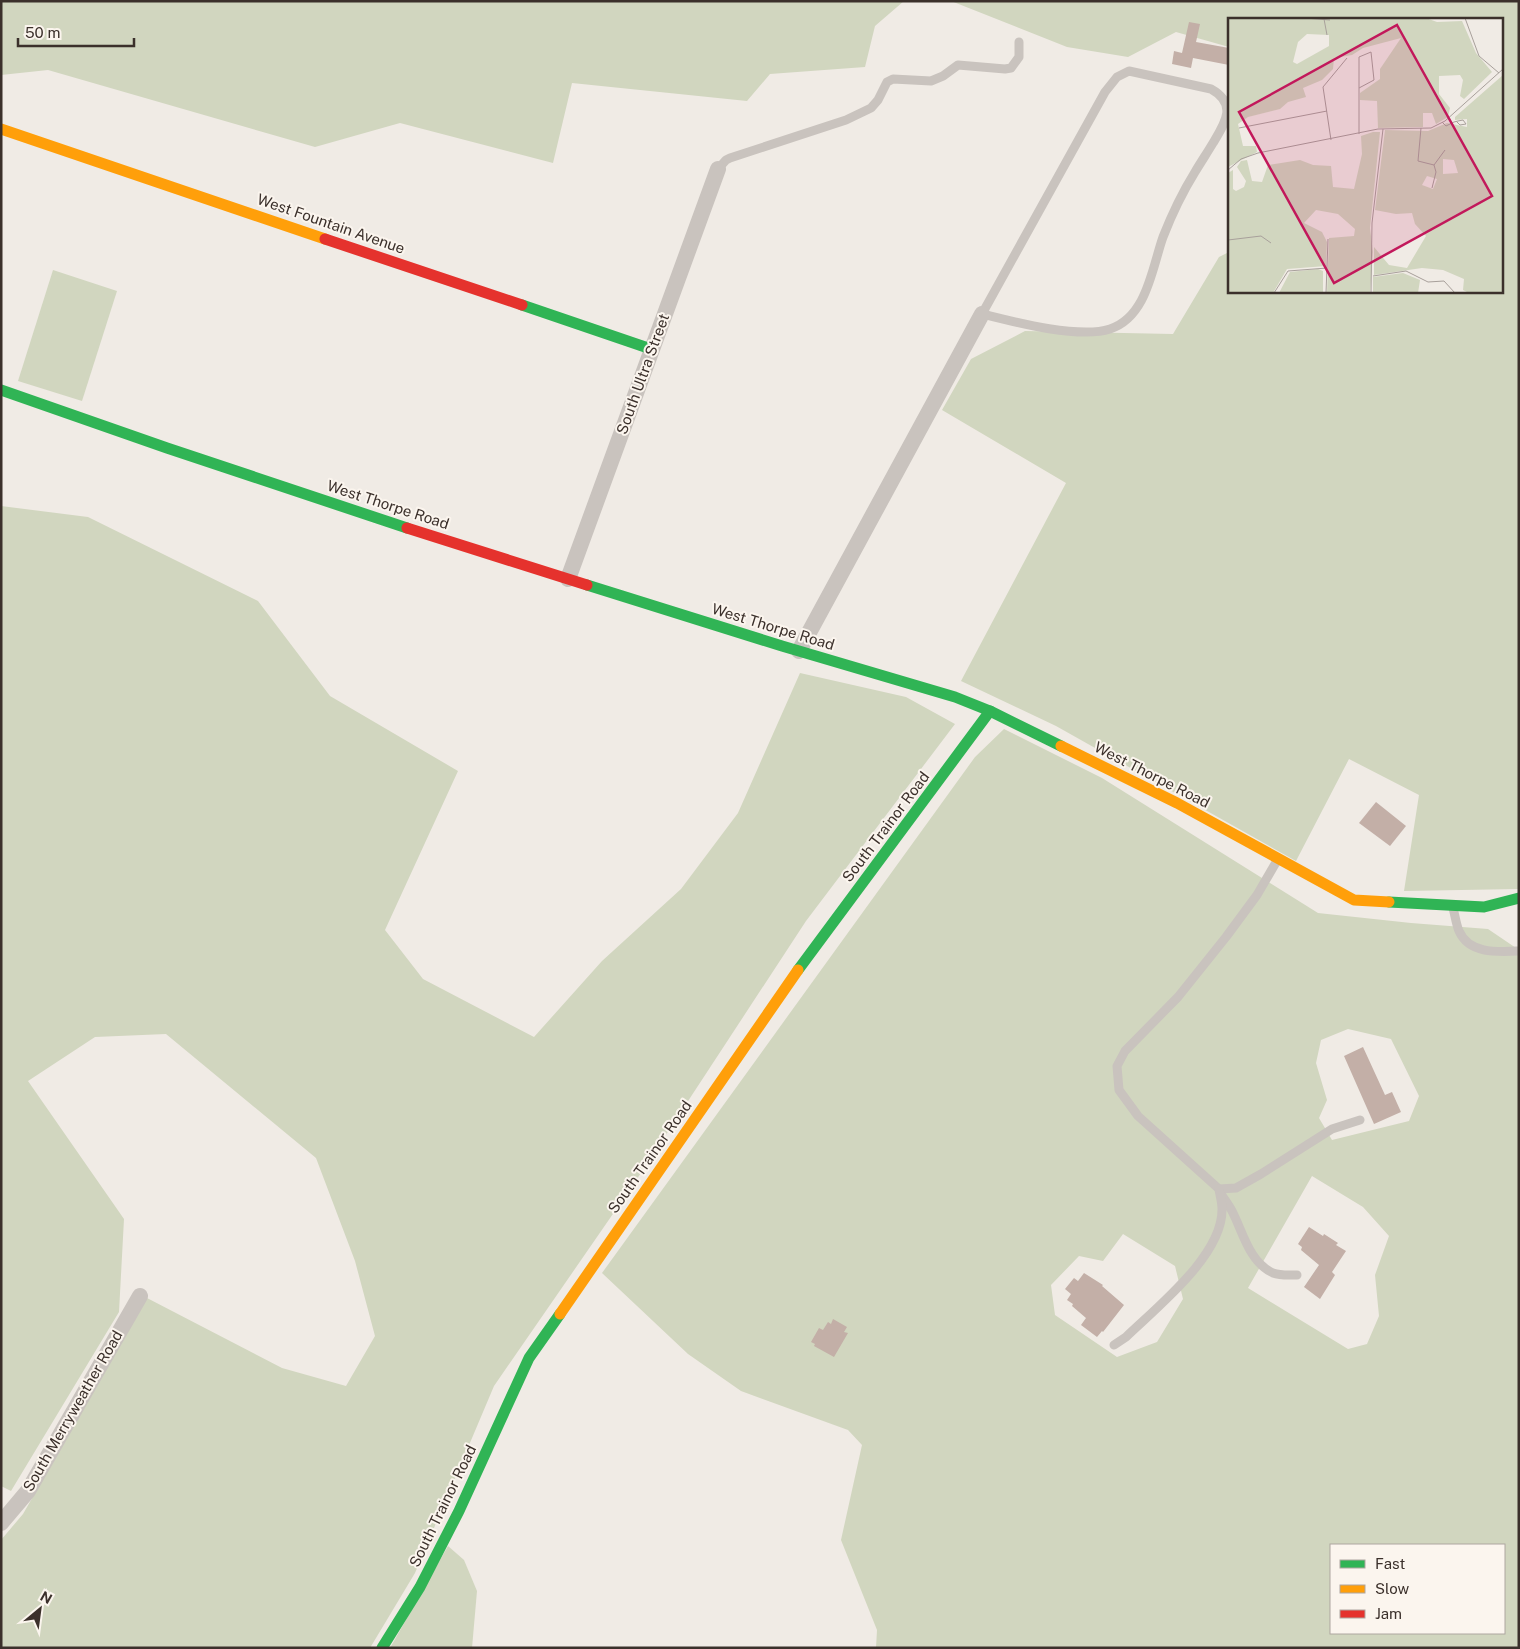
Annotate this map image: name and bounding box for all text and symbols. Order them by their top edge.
scale bar [18,15,134,47]
inset map [1228,18,1502,292]
text: 50 m [25,24,60,41]
street label: West Fountain Avenue [255,190,407,257]
street label: South Ultra Street [613,311,672,436]
street label: West Thorpe Road [325,477,451,532]
street label: West Thorpe Road [710,600,837,653]
street label: West Thorpe Road [1092,738,1213,811]
street label: South Trainor Road [839,768,933,885]
street label: South Trainor Road [604,1097,695,1216]
street label: South Merryweather Road [19,1327,126,1494]
street label: South Trainor Road [406,1442,479,1570]
legend [1330,1544,1505,1634]
text: Fast [1375,1555,1405,1572]
text: Slow [1375,1580,1410,1597]
north arrow [15,1584,65,1634]
text: N [38,1588,55,1607]
text: Jam [1375,1605,1402,1622]

